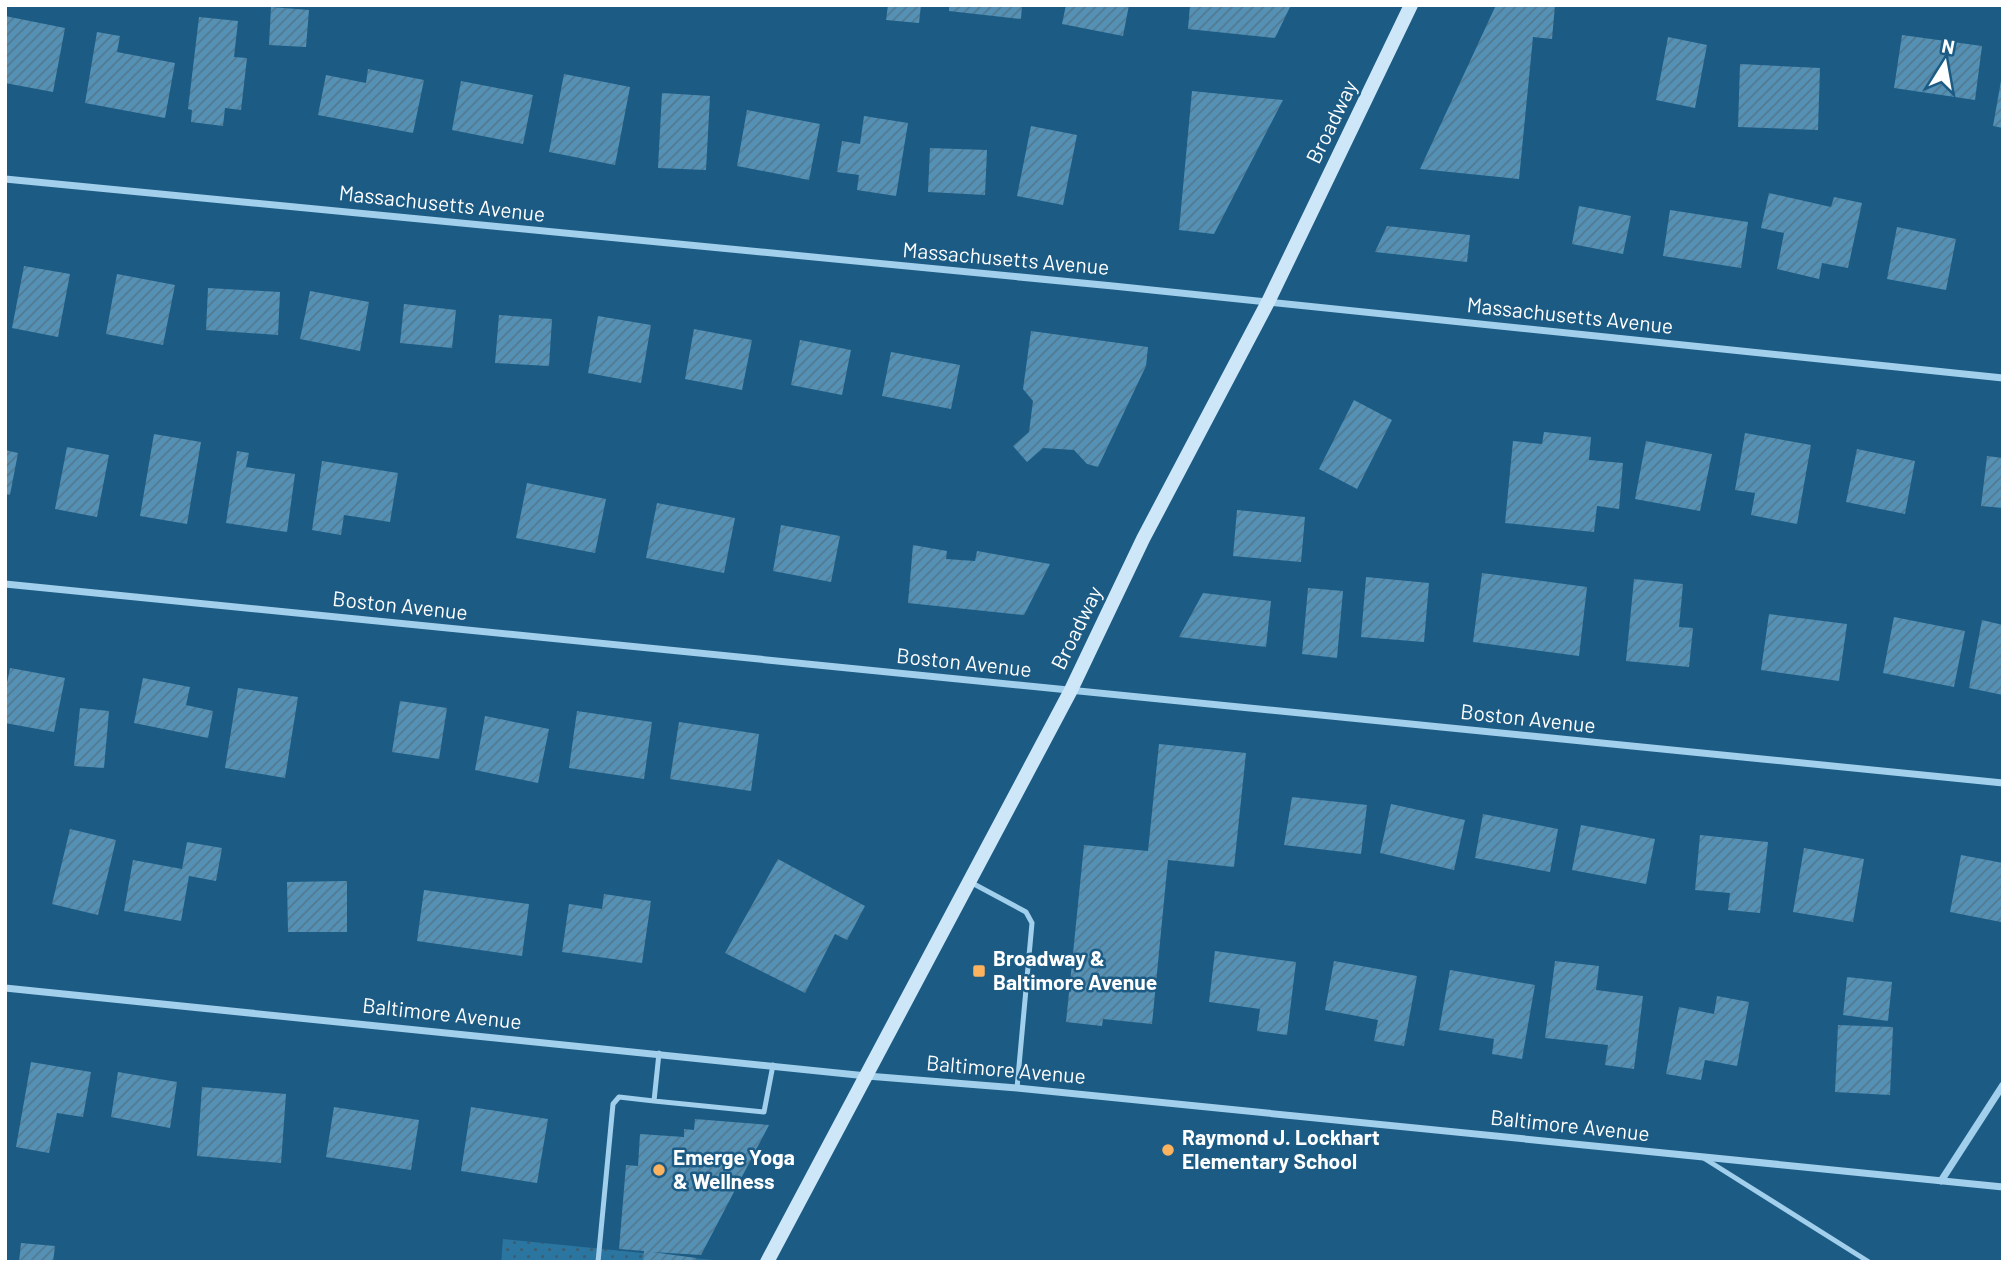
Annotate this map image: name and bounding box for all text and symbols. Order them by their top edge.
north arrow [1910,28,1980,98]
text: N [1940,33,1957,58]
street label: Broadway [1300,75,1362,167]
street label: Massachusetts Avenue [338,179,547,226]
street label: Massachusetts Avenue [902,236,1110,279]
street label: Massachusetts Avenue [1466,291,1675,338]
street label: Broadway [1045,581,1107,673]
street label: Boston Avenue [331,585,469,624]
street label: Boston Avenue [895,642,1033,681]
street label: Boston Avenue [1459,698,1597,737]
place label: Broadway & Baltimore Avenue [993,945,1157,994]
marker: Broadway & Baltimore Avenue [971,963,987,979]
street label: Baltimore Avenue [361,992,523,1033]
street label: Baltimore Avenue [925,1049,1087,1088]
street label: Baltimore Avenue [1489,1104,1651,1145]
place label: Raymond J. Lockhart Elementary School [1182,1124,1380,1173]
marker: Raymond J. Lockhart Elementary School [1160,1142,1176,1158]
place label: Emerge Yoga & Wellness [673,1144,795,1193]
marker: Emerge Yoga & Wellness [651,1162,667,1178]

